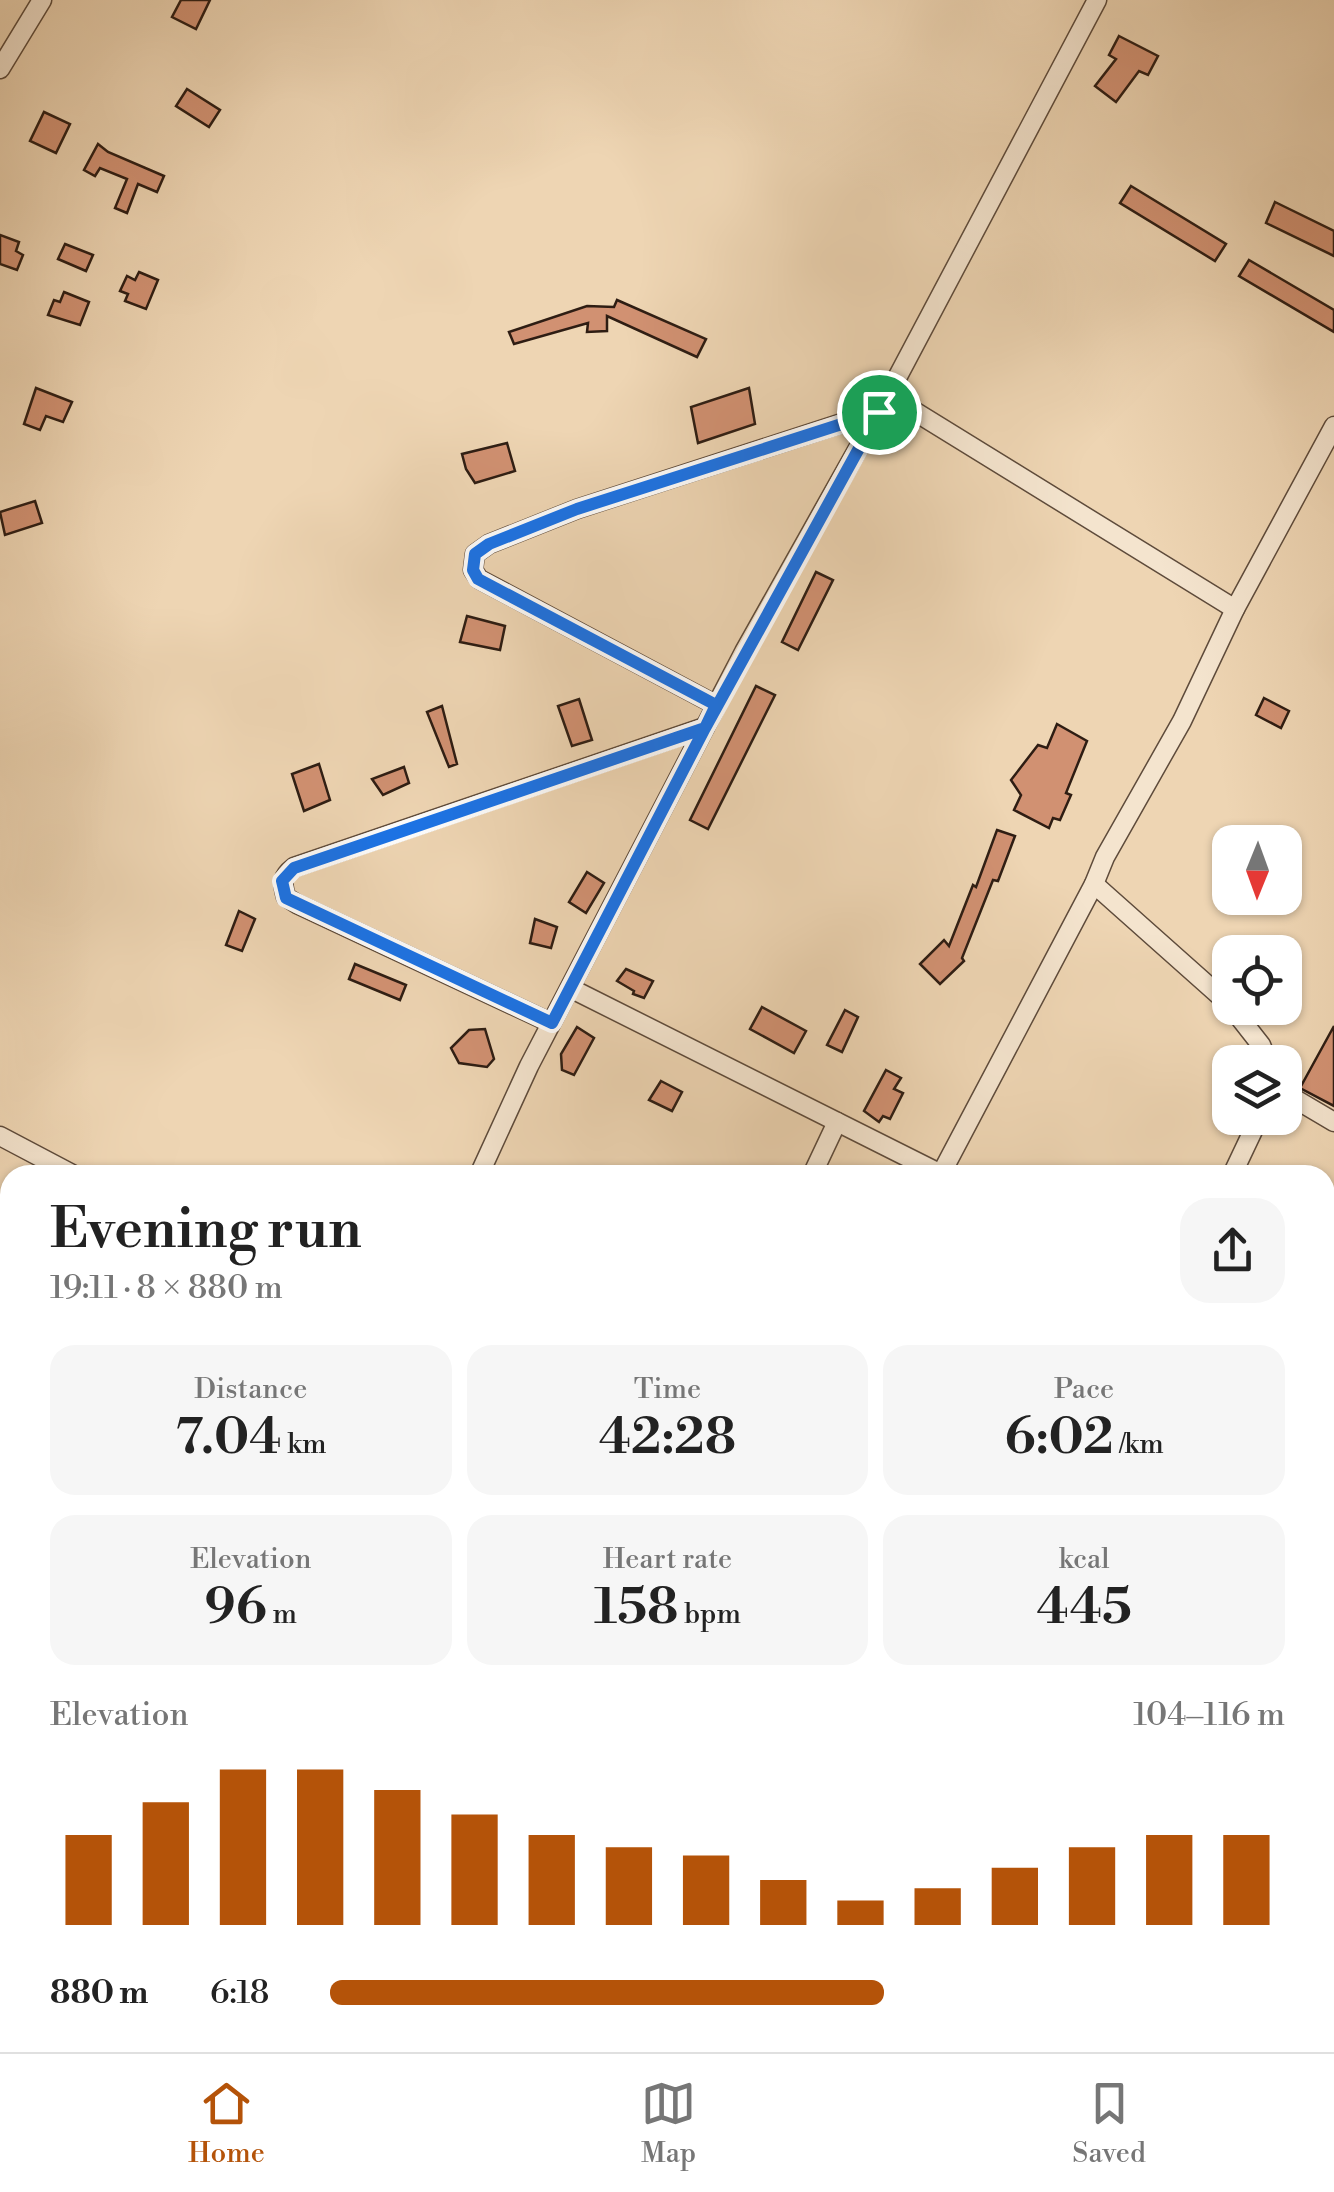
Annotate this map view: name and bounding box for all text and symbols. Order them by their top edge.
pin [837,370,922,455]
icon: arrive [852,385,907,440]
north arrow [1212,825,1302,915]
map controls [1212,825,1302,1135]
button: locate [1212,935,1302,1025]
button: layers [1212,1045,1302,1135]
text: Evening run [50,1196,362,1265]
button: share [1180,1198,1285,1303]
text: 19:11 · 8 × 880 m [50,1268,283,1308]
text: Distance [194,1372,307,1407]
text: Time [634,1372,701,1407]
text: Pace [1054,1372,1114,1407]
text: 7.04 [175,1407,282,1469]
text: 42:28 [599,1407,736,1469]
text: 6:02 [1005,1407,1114,1469]
text: km [282,1427,327,1462]
text: /km [1114,1427,1164,1462]
text: Elevation [190,1542,311,1577]
text: Heart rate [603,1542,732,1577]
text: kcal [1059,1542,1110,1577]
text: 96 [205,1577,267,1639]
text: 158 [594,1577,679,1639]
text: 445 [1037,1577,1132,1639]
text: m [267,1597,297,1632]
text: bpm [679,1597,741,1632]
text: Elevation [50,1695,189,1735]
text: 104–116 m [1133,1695,1285,1735]
text: 880 m [50,1973,148,2013]
text: 6:18 [210,1973,269,2013]
tab: Home [188,2076,265,2171]
tab: Map [641,2076,696,2171]
tab: Saved [1072,2076,1146,2171]

